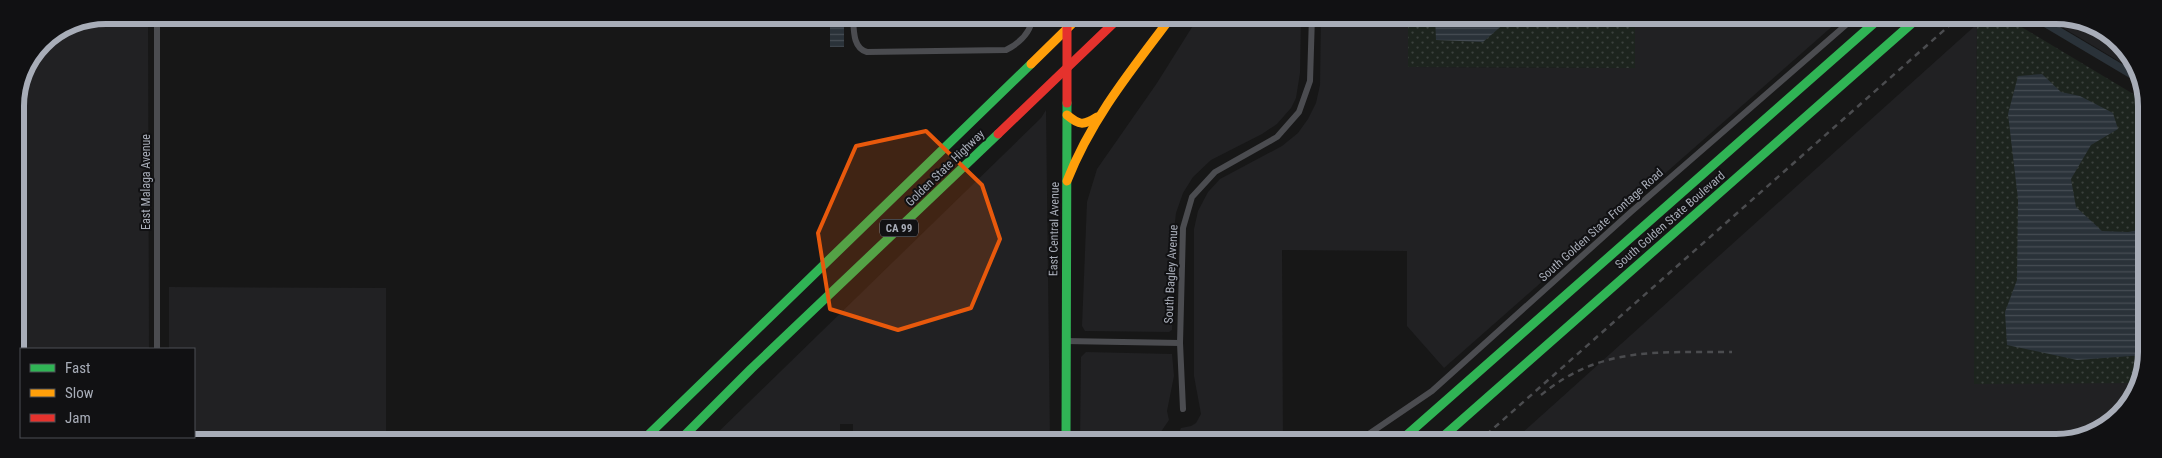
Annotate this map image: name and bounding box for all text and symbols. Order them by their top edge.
street label: Golden State Highway [903,127,987,209]
street label: East Malaga Avenue [139,134,153,230]
street label: South Golden State Frontage Road [1536,165,1666,285]
street label: South Golden State Boulevard [1612,169,1728,271]
street label: East Central Avenue [1046,181,1062,276]
road number: CA 99 [880,220,918,237]
street label: South Bagley Avenue [1161,224,1181,324]
legend [20,348,195,438]
text: Fast [65,359,90,377]
text: Slow [65,384,94,402]
text: Jam [65,409,91,427]

